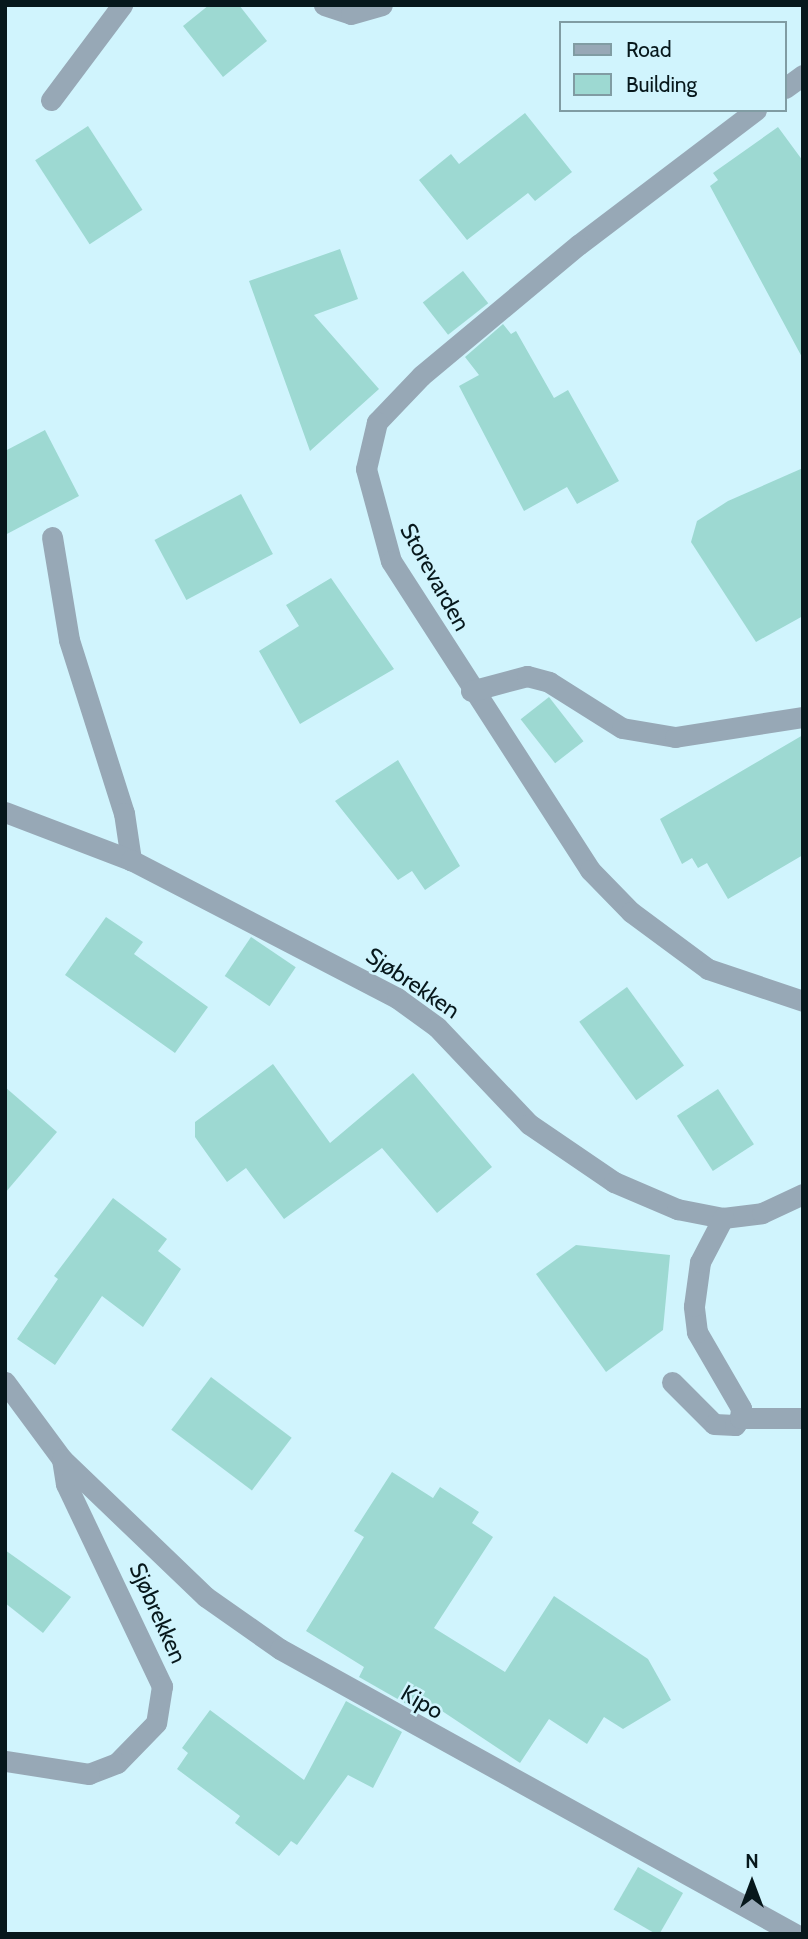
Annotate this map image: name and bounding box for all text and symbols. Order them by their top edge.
legend [560,21,787,112]
text: Road [626,37,672,62]
text: Building [626,72,697,97]
street label: Storevarden [394,518,476,636]
street label: Sjøbrekken [361,942,465,1024]
street label: Sjøbrekken [124,1558,192,1668]
street label: Kipo [396,1679,448,1725]
north arrow [717,1848,787,1918]
text: N [745,1850,759,1873]

